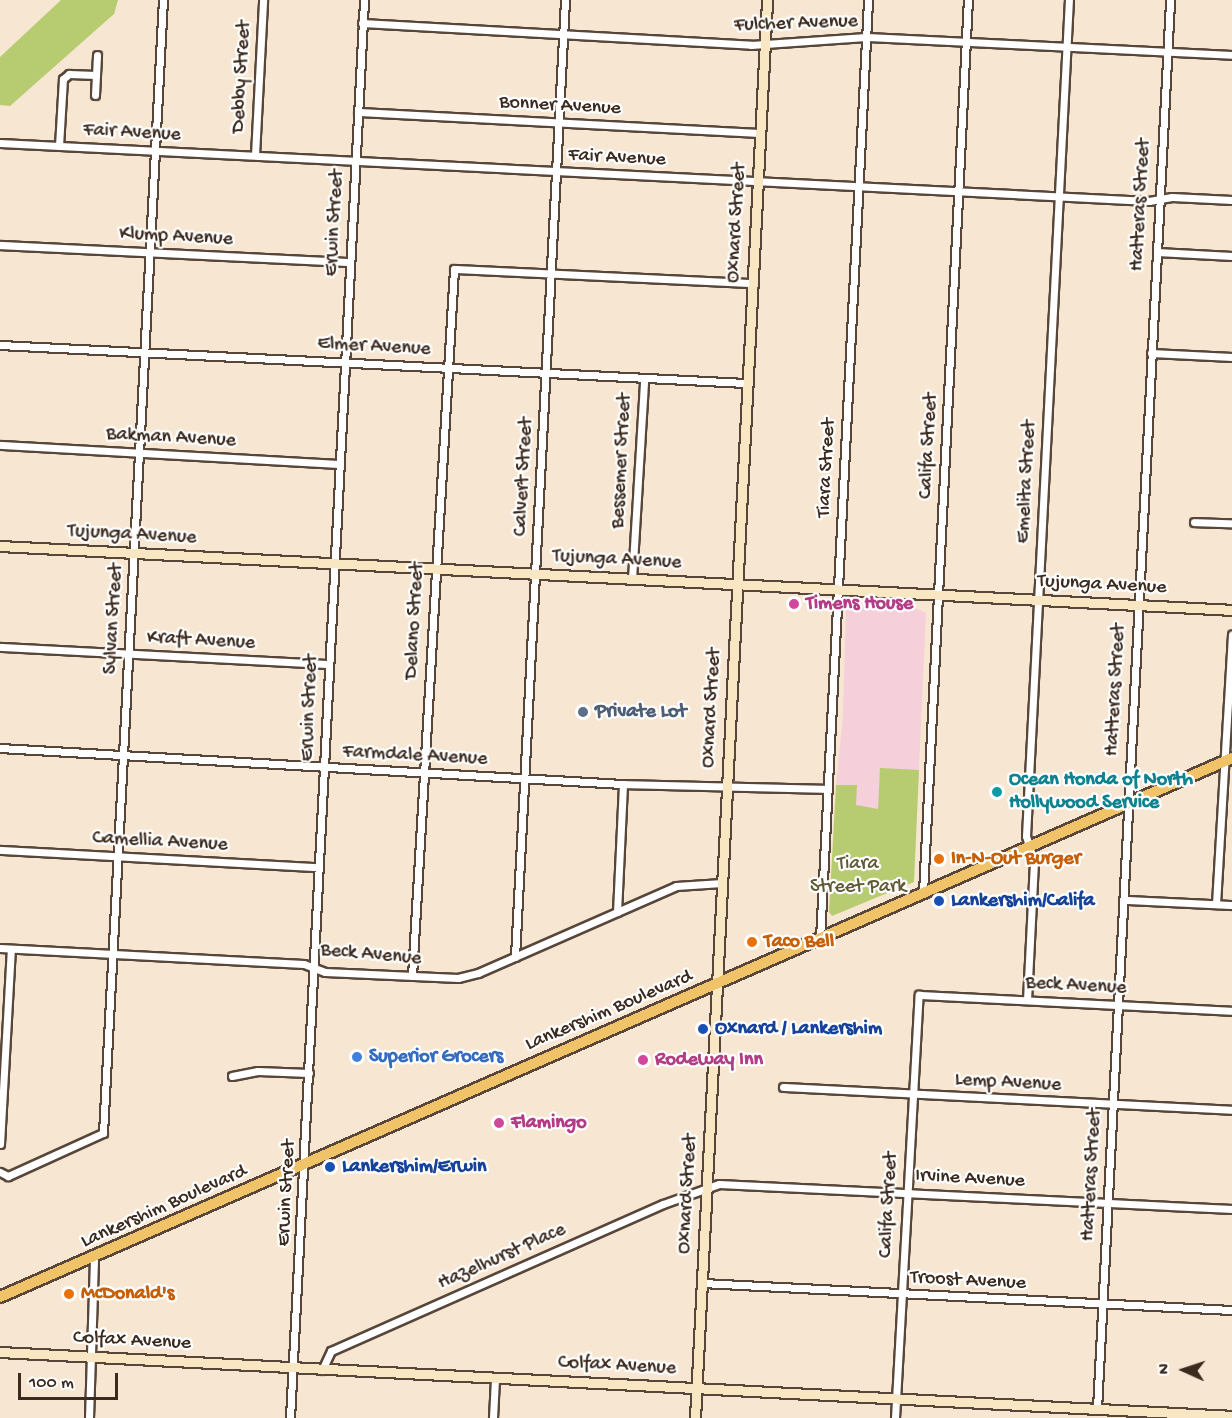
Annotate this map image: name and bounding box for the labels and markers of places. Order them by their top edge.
place label: Timens House [806,592,913,616]
marker: Timens House [787,597,801,611]
place label: Private Lot [595,700,686,724]
marker: Private Lot [576,705,590,719]
place label: Ocean Honda of North Hollywood Service [1009,768,1193,815]
marker: Ocean Honda of North Hollywood Service [990,785,1004,799]
place label: In-N-Out Burger [951,847,1081,871]
marker: In-N-Out Burger [932,852,946,866]
place label: Lankershim/Califa [951,889,1095,913]
marker: Lankershim/Califa [932,894,946,908]
place label: Taco Bell [764,930,834,954]
marker: Taco Bell [745,935,759,949]
place label: Oxnard / Lankershim [715,1017,882,1041]
marker: Oxnard / Lankershim [696,1022,710,1036]
place label: Superior Grocers [369,1045,503,1069]
place label: Rodeway Inn [655,1048,763,1072]
marker: Superior Grocers [350,1050,364,1064]
marker: Rodeway Inn [636,1053,650,1067]
place label: Flamingo [511,1111,587,1135]
marker: Flamingo [492,1116,506,1130]
place label: Lankershim/Erwin [342,1155,487,1179]
marker: Lankershim/Erwin [323,1160,337,1174]
place label: McDonald's [81,1282,174,1306]
marker: McDonald's [62,1287,76,1301]

